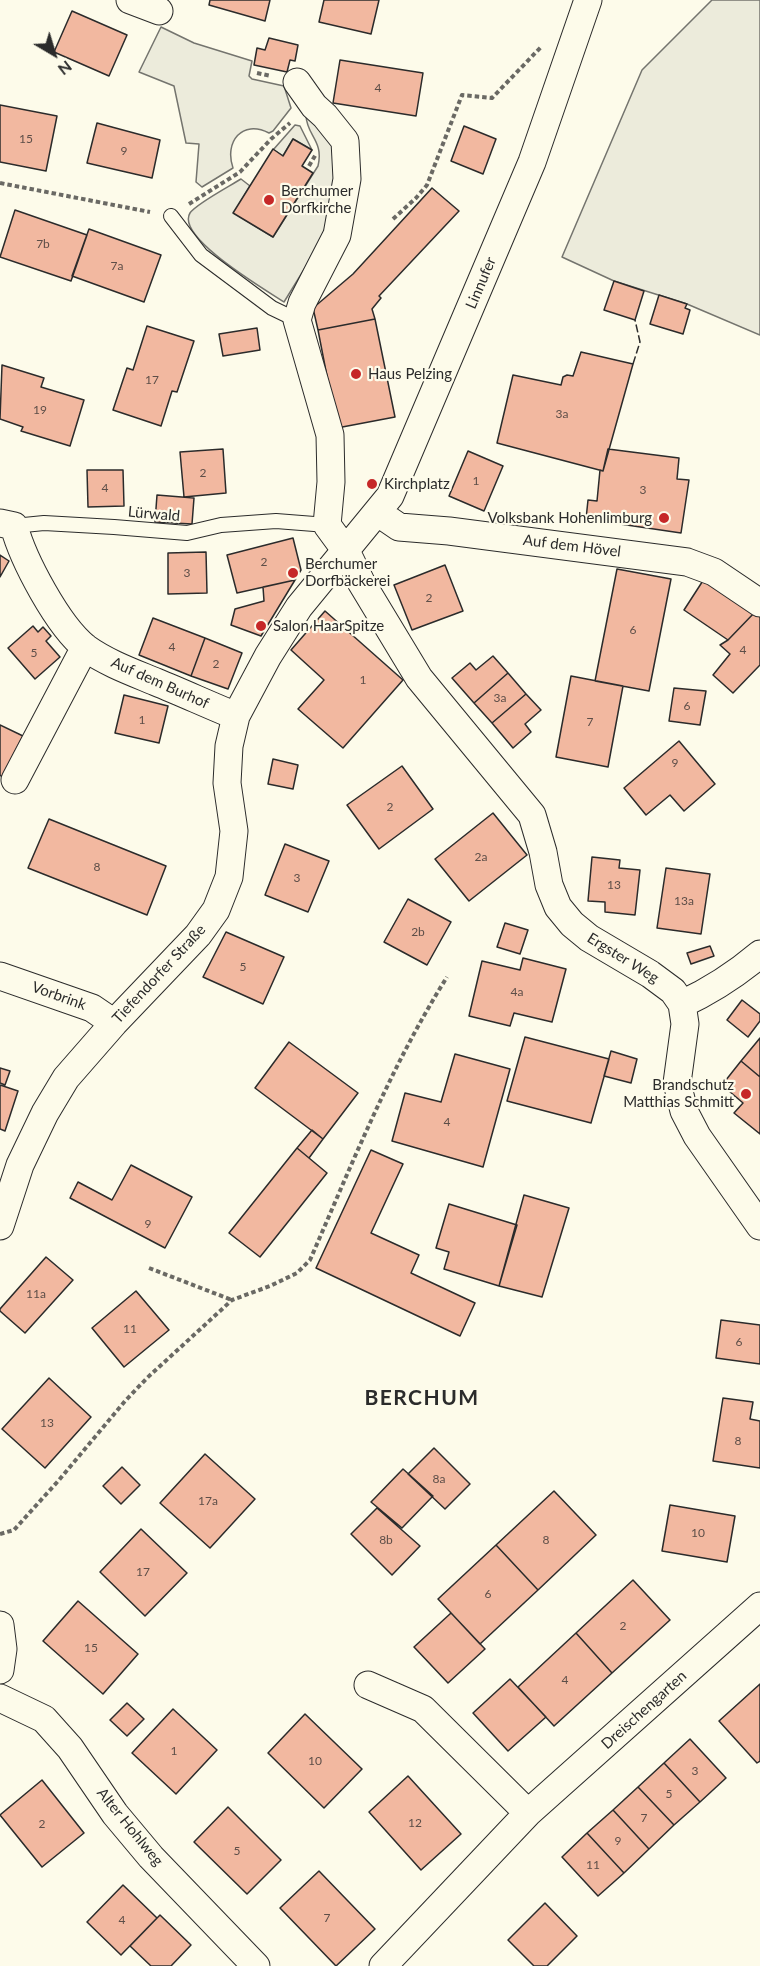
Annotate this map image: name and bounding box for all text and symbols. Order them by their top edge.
north arrow [24,24,84,84]
text: N [55,57,76,80]
house number: 4 [375,81,381,95]
house number: 15 [19,132,33,146]
house number: 9 [121,144,127,158]
place label: Berchumer Dorfkirche [281,182,353,217]
marker: Berchumer Dorfkirche [262,193,276,207]
house number: 7b [36,237,50,251]
street label: Linnufer [462,254,500,312]
house number: 7a [111,259,123,273]
place label: Haus Pelzing [368,365,452,383]
marker: Haus Pelzing [349,367,363,381]
house number: 17 [145,373,159,387]
house number: 19 [33,403,47,417]
house number: 3a [556,407,568,421]
house number: 2 [200,466,206,480]
house number: 1 [473,474,479,488]
place label: Kirchplatz [384,475,450,493]
marker: Kirchplatz [365,477,379,491]
house number: 4 [102,481,108,495]
house number: 3 [640,483,646,497]
street label: Lürwald [127,503,181,525]
place label: Volksbank Hohenlimburg [487,509,652,527]
marker: Volksbank Hohenlimburg [657,511,671,525]
street label: Auf dem Hövel [522,531,622,561]
house number: 2 [261,555,267,569]
place label: Berchumer Dorfbäckerei [305,555,390,590]
house number: 3 [184,566,190,580]
marker: Berchumer Dorfbäckerei [286,566,300,580]
house number: 2 [426,591,432,605]
place label: Salon HaarSpitze [273,617,384,635]
marker: Salon HaarSpitze [254,619,268,633]
house number: 6 [630,623,636,637]
house number: 4 [169,640,175,654]
house number: 4 [740,643,746,657]
house number: 5 [31,646,37,660]
street label: Auf dem Burhof [108,653,212,713]
house number: 2 [213,657,219,671]
house number: 1 [360,673,366,687]
house number: 3a [494,691,506,705]
house number: 6 [684,699,690,713]
house number: 1 [139,713,145,727]
house number: 7 [587,715,593,729]
house number: 9 [672,756,678,770]
house number: 2 [387,800,393,814]
house number: 2a [475,850,487,864]
house number: 8 [94,860,100,874]
house number: 3 [294,871,300,885]
house number: 13 [607,878,621,892]
house number: 13a [674,894,694,908]
street label: Tiefendorfer Straße [109,921,209,1027]
house number: 2b [411,925,425,939]
street label: Ergster Weg [584,929,662,987]
house number: 5 [240,960,246,974]
street label: Vorbrink [29,978,89,1014]
house number: 4a [511,985,523,999]
place label: Brandschutz Matthias Schmitt [623,1076,734,1111]
marker: Brandschutz Matthias Schmitt [739,1087,753,1101]
house number: 4 [444,1115,450,1129]
house number: 9 [145,1217,151,1231]
house number: 11a [26,1287,46,1301]
house number: 11 [123,1322,137,1336]
house number: 6 [736,1335,742,1349]
district label: BERCHUM [364,1385,480,1411]
house number: 13 [40,1416,54,1430]
house number: 8 [735,1434,741,1448]
house number: 8a [433,1472,445,1486]
house number: 17a [198,1494,218,1508]
house number: 10 [691,1526,705,1540]
house number: 8b [379,1533,393,1547]
house number: 8 [543,1533,549,1547]
house number: 17 [136,1565,150,1579]
house number: 6 [485,1587,491,1601]
house number: 2 [620,1619,626,1633]
house number: 15 [84,1641,98,1655]
street label: Dreischengarten [598,1667,690,1753]
house number: 4 [562,1673,568,1687]
house number: 1 [171,1744,177,1758]
house number: 10 [308,1754,322,1768]
house number: 3 [692,1764,698,1778]
street label: Alter Hohlweg [93,1784,167,1870]
house number: 5 [666,1787,672,1801]
house number: 7 [641,1811,647,1825]
house number: 12 [408,1816,422,1830]
house number: 2 [39,1817,45,1831]
house number: 9 [615,1834,621,1848]
house number: 5 [234,1844,240,1858]
house number: 11 [586,1858,600,1872]
house number: 7 [324,1911,330,1925]
house number: 4 [119,1913,125,1927]

